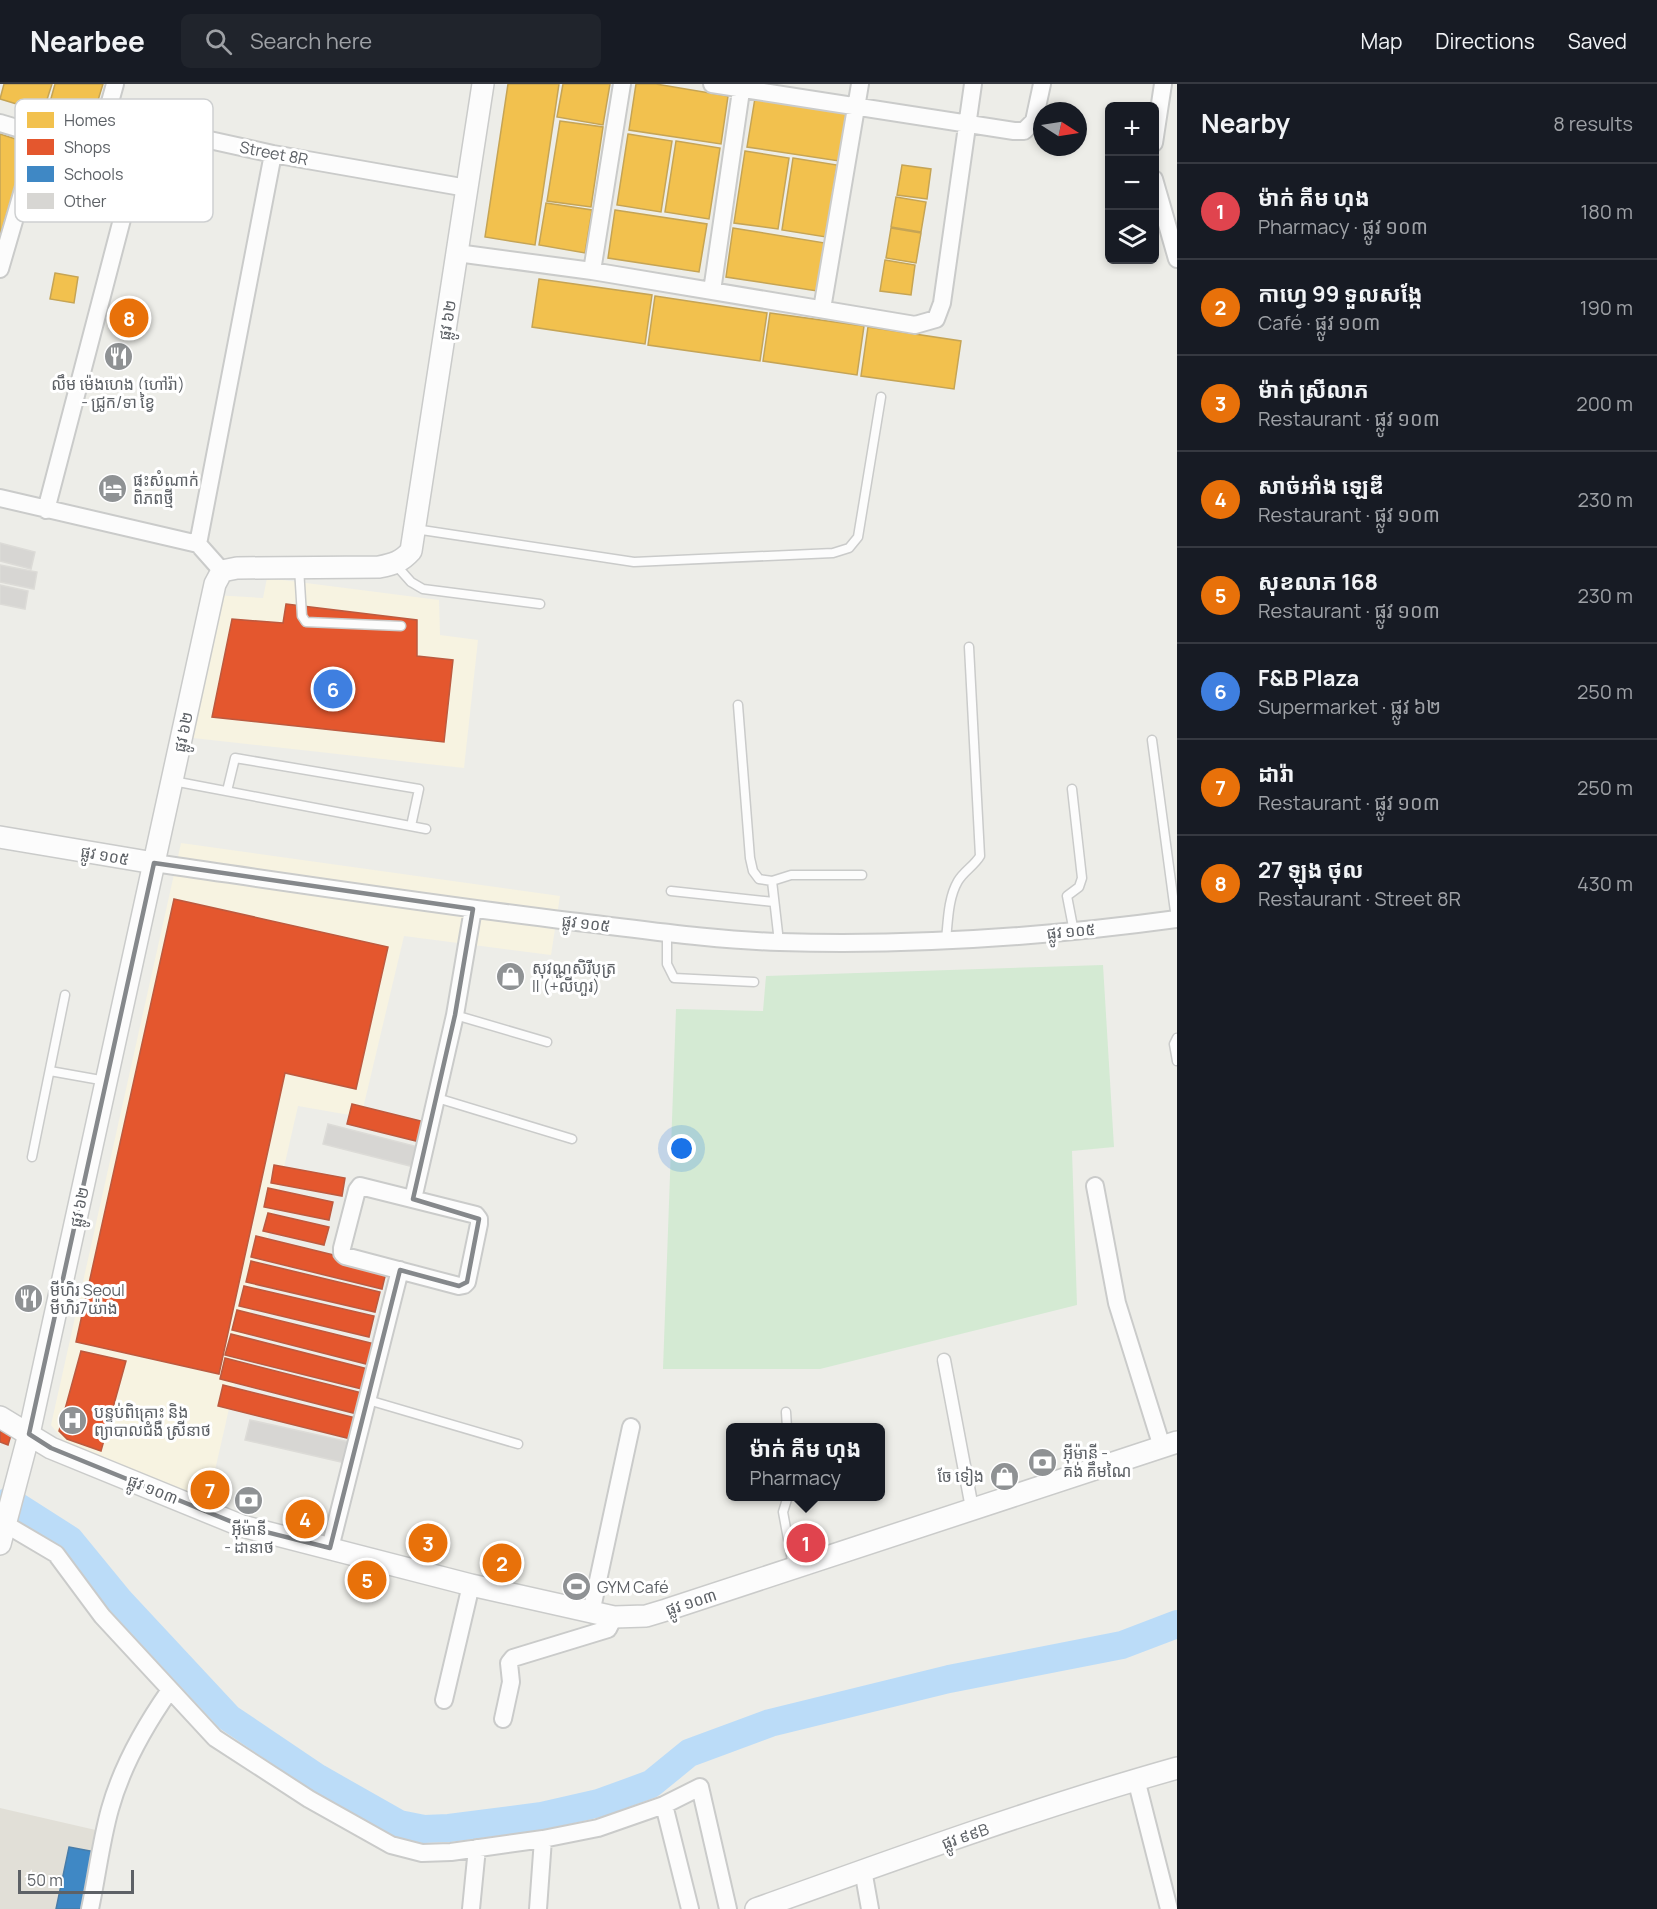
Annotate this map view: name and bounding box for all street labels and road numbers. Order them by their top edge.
street label: Street 8R [238,136,310,170]
street label: ផ្លូវ ៦២ [433,298,465,342]
street label: ផ្លូវ ៦២ [168,710,202,755]
street label: ផ្លូវ ១០៥ [78,840,131,874]
street label: ផ្លូវ ១០៥ [560,909,612,941]
street label: ផ្លូវ ១០៥ [1046,918,1097,948]
street label: ផ្លូវ ៦២ [64,1185,98,1230]
street label: ផ្លូវ ១០៣ [123,1469,182,1513]
street label: ផ្លូវ ១០៣ [663,1583,721,1624]
street label: ផ្លូវ ៩៩B [938,1818,993,1858]

